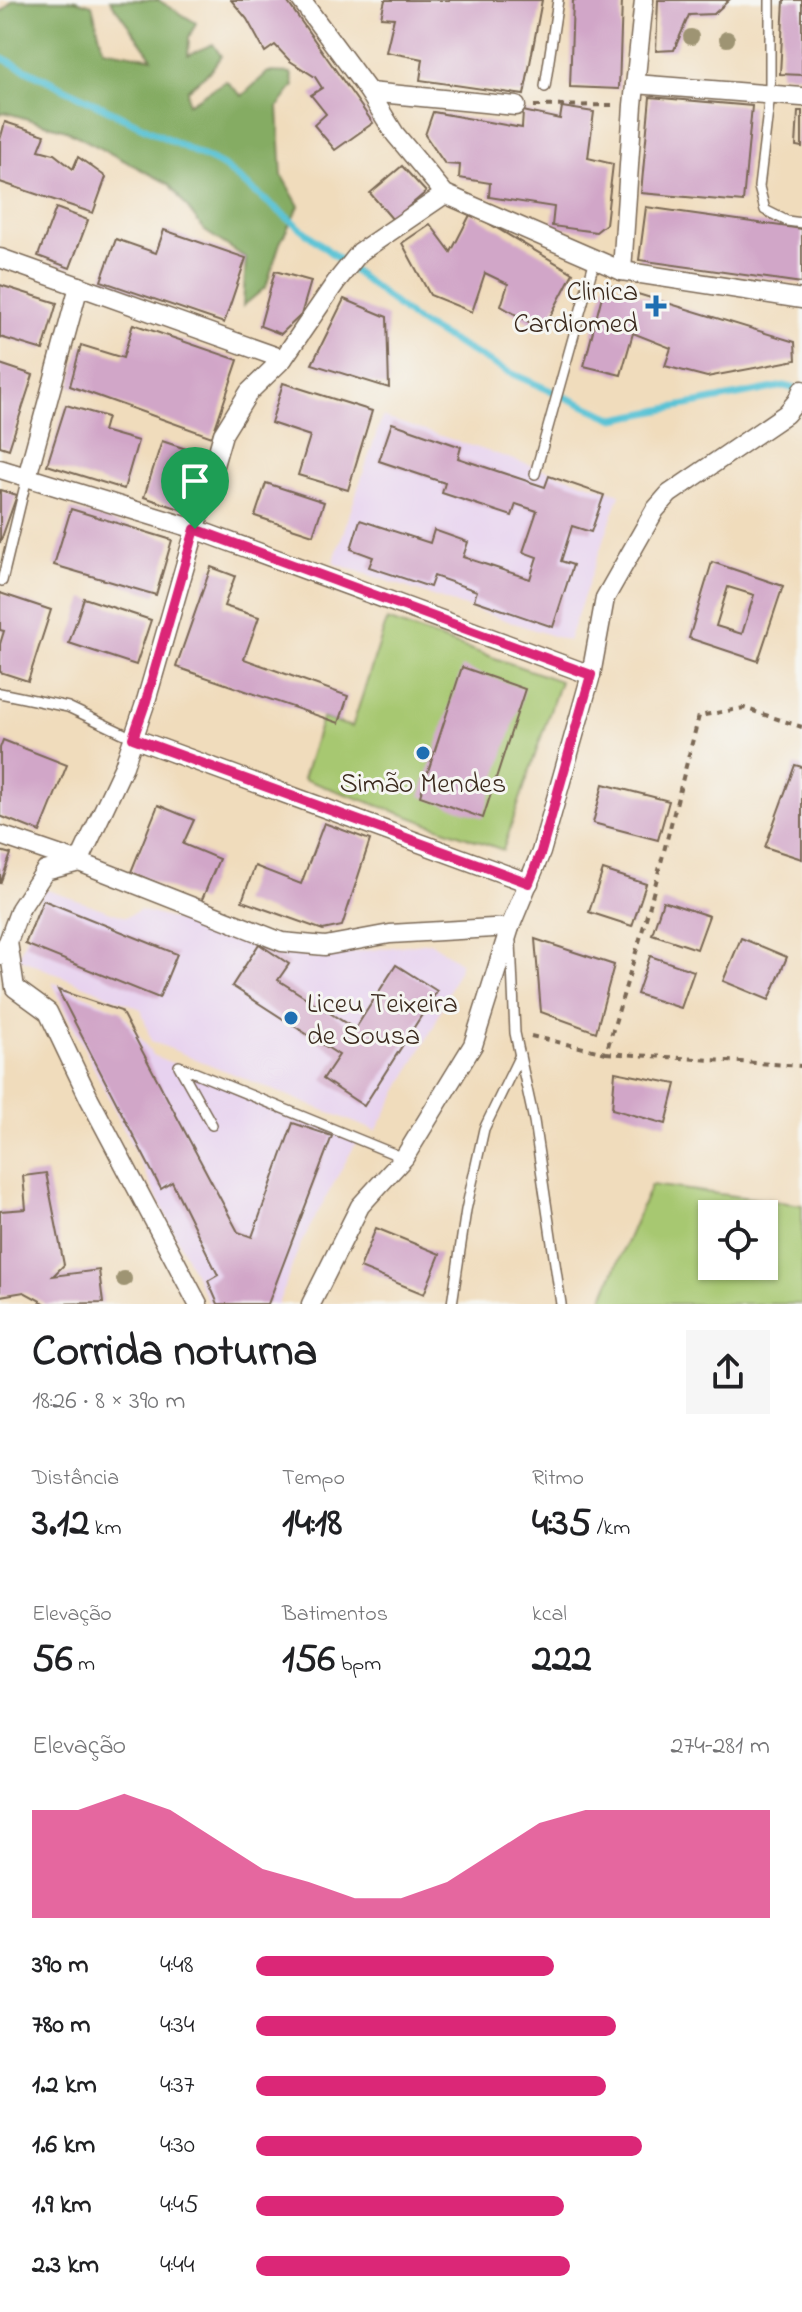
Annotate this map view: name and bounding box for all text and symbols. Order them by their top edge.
place label: Clinica Cardiomed [513,273,638,346]
marker: Clinica Cardiomed [645,295,667,317]
pin [161,447,229,529]
icon: arrive [173,459,217,503]
marker: Simão Mendes [414,744,432,762]
place label: Simão Mendes [340,765,506,806]
place label: Liceu Teixeira de Sousa [307,985,458,1058]
marker: Liceu Teixeira de Sousa [282,1009,300,1027]
map controls [698,1200,778,1280]
button: locate [698,1200,778,1280]
text: Corrida noturna [32,1321,317,1385]
button: share [686,1330,770,1414]
text: 18:26 · 8 × 390 m [32,1383,185,1421]
text: Distância [32,1463,119,1495]
text: Tempo [282,1463,345,1495]
text: Ritmo [532,1463,584,1495]
text: 3.12 [32,1495,89,1554]
text: 14:18 [282,1495,342,1554]
text: 4:35 [532,1495,591,1554]
text: km [89,1513,122,1545]
text: /km [591,1513,630,1545]
text: Elevação [32,1599,112,1631]
text: Batimentos [282,1599,388,1631]
text: kcal [532,1599,567,1631]
text: 56 [32,1631,72,1690]
text: 156 [282,1631,335,1690]
text: 222 [532,1631,592,1690]
text: m [72,1649,95,1681]
text: bpm [335,1649,381,1681]
text: Elevação [32,1728,126,1766]
text: 274–281 m [671,1728,770,1766]
text: 390 m [32,1947,88,1985]
text: 4:48 [160,1947,193,1985]
text: 780 m [32,2007,90,2045]
text: 4:34 [160,2007,194,2045]
text: 1.2 km [32,2067,97,2105]
text: 4:37 [160,2067,194,2105]
text: 1.6 km [32,2127,95,2165]
text: 4:30 [160,2127,195,2165]
text: 1.9 km [32,2187,91,2225]
text: 4:45 [160,2187,199,2225]
text: 2.3 km [32,2247,99,2285]
text: 4:44 [160,2247,194,2285]

